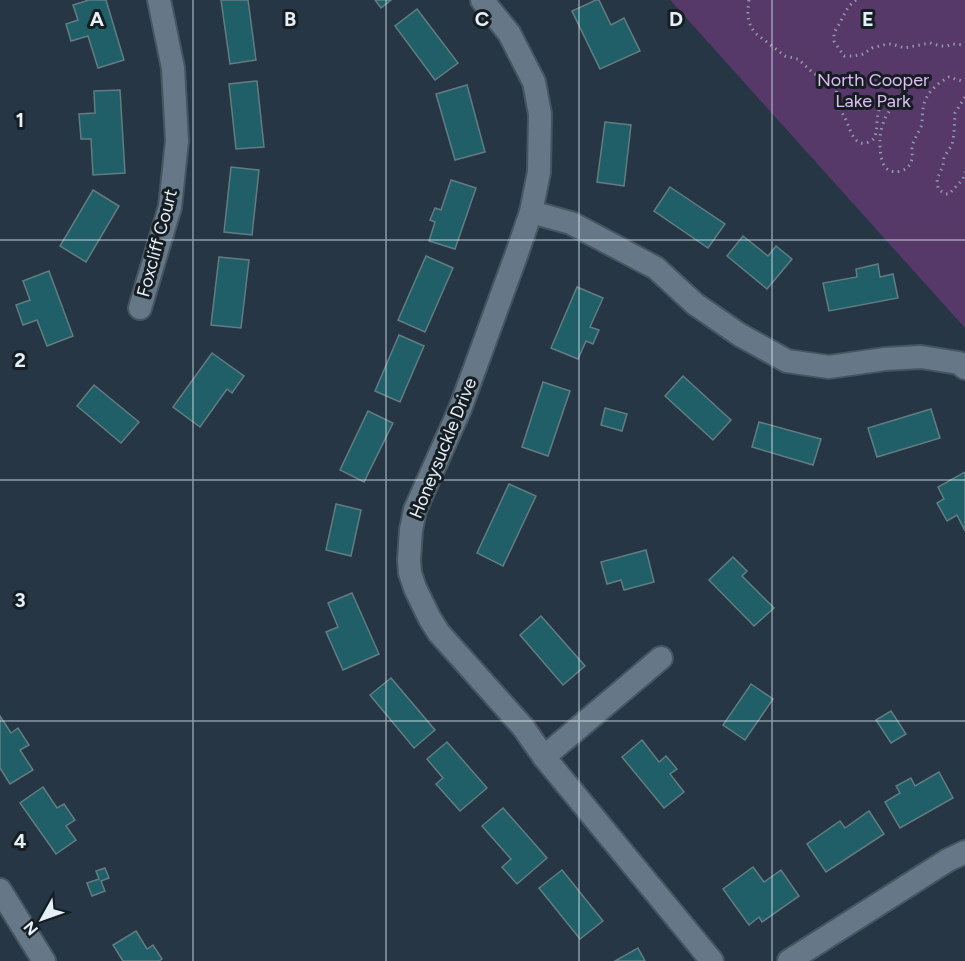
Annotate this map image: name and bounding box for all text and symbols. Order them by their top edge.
text: A [90,7,105,31]
text: B [284,7,296,31]
text: C [475,7,489,31]
text: D [669,7,683,31]
text: E [862,7,874,31]
park label: North Cooper Lake Park [817,69,929,112]
text: 1 [16,108,24,132]
street label: Foxcliff Court [132,187,182,299]
text: 2 [14,348,26,372]
street label: Honeysuckle Drive [405,374,481,522]
text: 3 [14,588,26,612]
text: 4 [14,829,27,853]
north arrow [12,889,72,949]
text: N [20,917,42,939]

